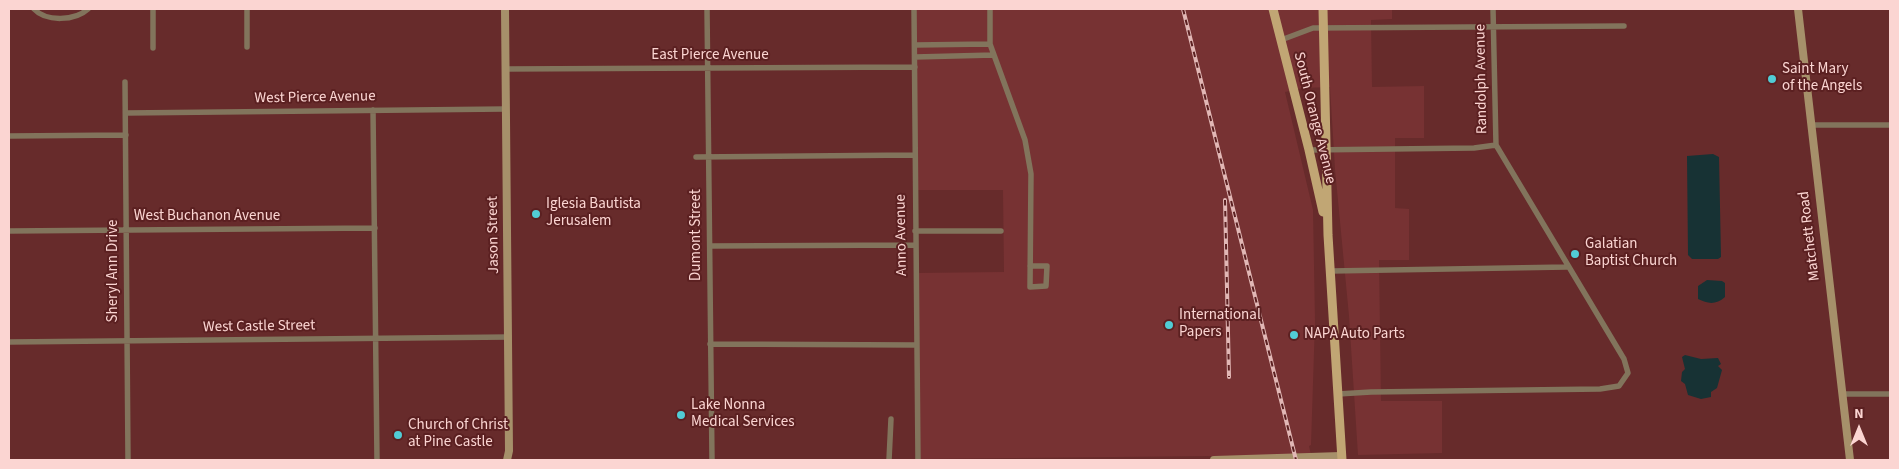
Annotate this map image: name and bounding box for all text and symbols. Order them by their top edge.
street label: Randolph Avenue [1472,24,1492,134]
street label: East Pierce Avenue [651,47,769,65]
street label: South Orange Avenue [1289,50,1339,186]
place label: Saint Mary of the Angels [1782,61,1862,96]
marker: Saint Mary of the Angels [1766,73,1778,85]
street label: West Pierce Avenue [254,88,376,108]
street label: Dumont Street [688,189,706,281]
street label: Matchett Road [1796,190,1824,282]
street label: Anno Avenue [892,194,912,276]
street label: Jason Street [484,196,504,274]
place label: Iglesia Bautista Jerusalem [546,196,641,231]
street label: West Buchanon Avenue [134,208,280,226]
marker: Iglesia Bautista Jerusalem [530,208,542,220]
street label: Sheryl Ann Drive [105,219,123,323]
place label: Galatian Baptist Church [1585,236,1677,271]
marker: Galatian Baptist Church [1569,248,1581,260]
place label: International Papers [1179,307,1261,342]
street label: West Castle Street [203,317,315,337]
marker: International Papers [1163,319,1175,331]
place label: NAPA Auto Parts [1304,326,1405,344]
marker: NAPA Auto Parts [1288,329,1300,341]
place label: Lake Nonna Medical Services [691,397,794,432]
north arrow [1834,404,1884,454]
text: N [1854,404,1864,424]
marker: Lake Nonna Medical Services [675,409,687,421]
place label: Church of Christ at Pine Castle [408,417,508,452]
marker: Church of Christ at Pine Castle [392,429,404,441]

